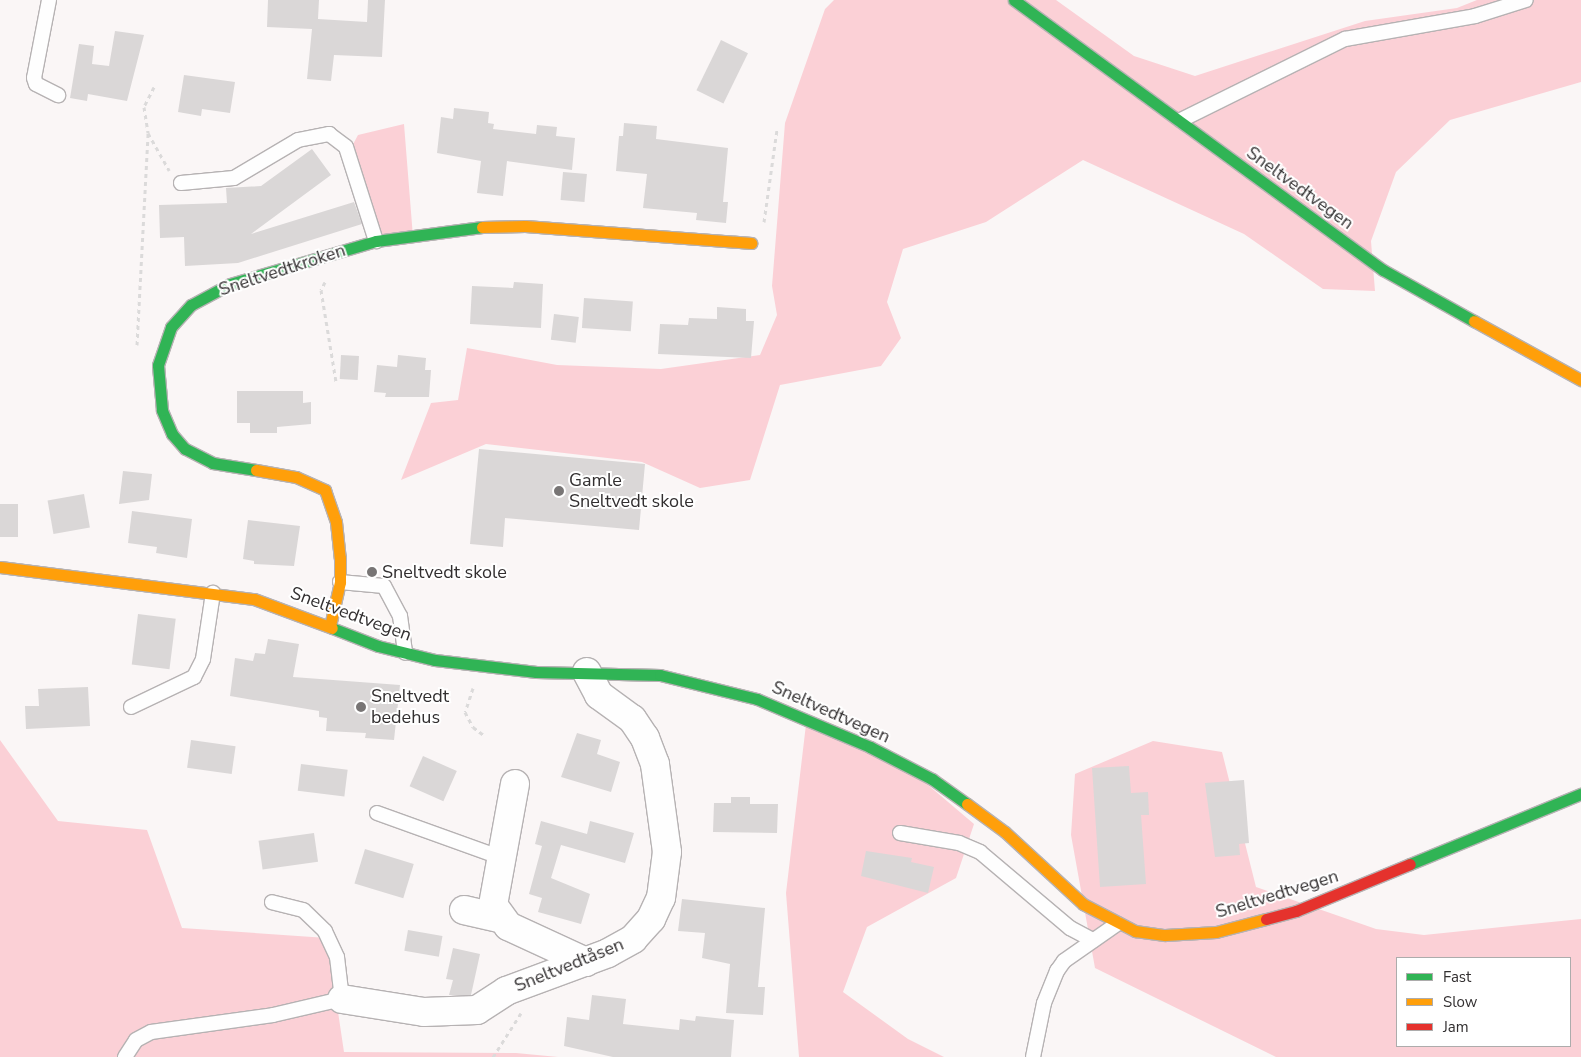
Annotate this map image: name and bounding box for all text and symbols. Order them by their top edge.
street label: Sneltvedtvegen [1242,142,1358,234]
street label: Sneltvedtkroken [216,239,348,301]
place label: Gamle Sneltvedt skole [569,470,694,512]
marker: Gamle Sneltvedt skole [553,485,565,497]
place label: Sneltvedt skole [382,561,507,583]
marker: Sneltvedt skole [366,566,378,578]
street label: Sneltvedtvegen [288,582,414,646]
street label: Sneltvedtvegen [769,676,893,748]
place label: Sneltvedt bedehus [371,686,449,729]
marker: Sneltvedt bedehus [355,701,367,713]
street label: Sneltvedtvegen [1213,865,1341,923]
street label: Sneltvedtåsen [511,933,627,997]
legend [1396,957,1571,1047]
text: Fast [1443,967,1471,987]
text: Slow [1443,992,1477,1012]
text: Jam [1443,1017,1469,1037]

